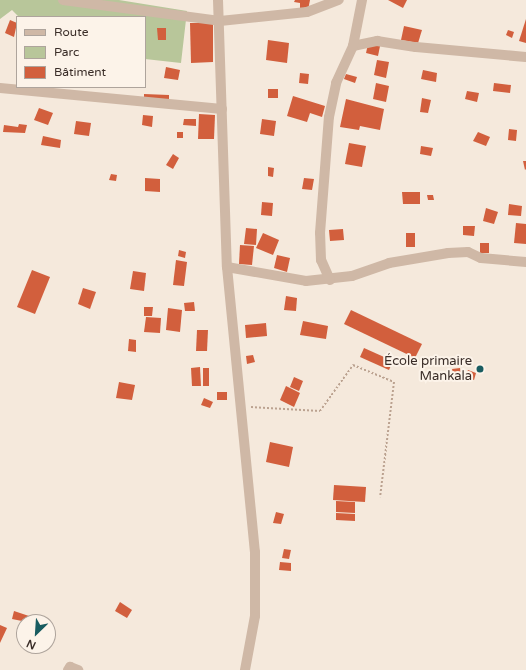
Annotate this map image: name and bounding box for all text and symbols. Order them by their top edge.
legend [16,16,146,88]
text: Route [54,25,88,39]
text: Parc [54,45,79,59]
text: Bâtiment [54,65,106,79]
place label: École primaire Mankala [384,354,472,385]
marker: École primaire Mankala [475,364,485,374]
north arrow [16,614,56,654]
text: N [24,637,38,652]

